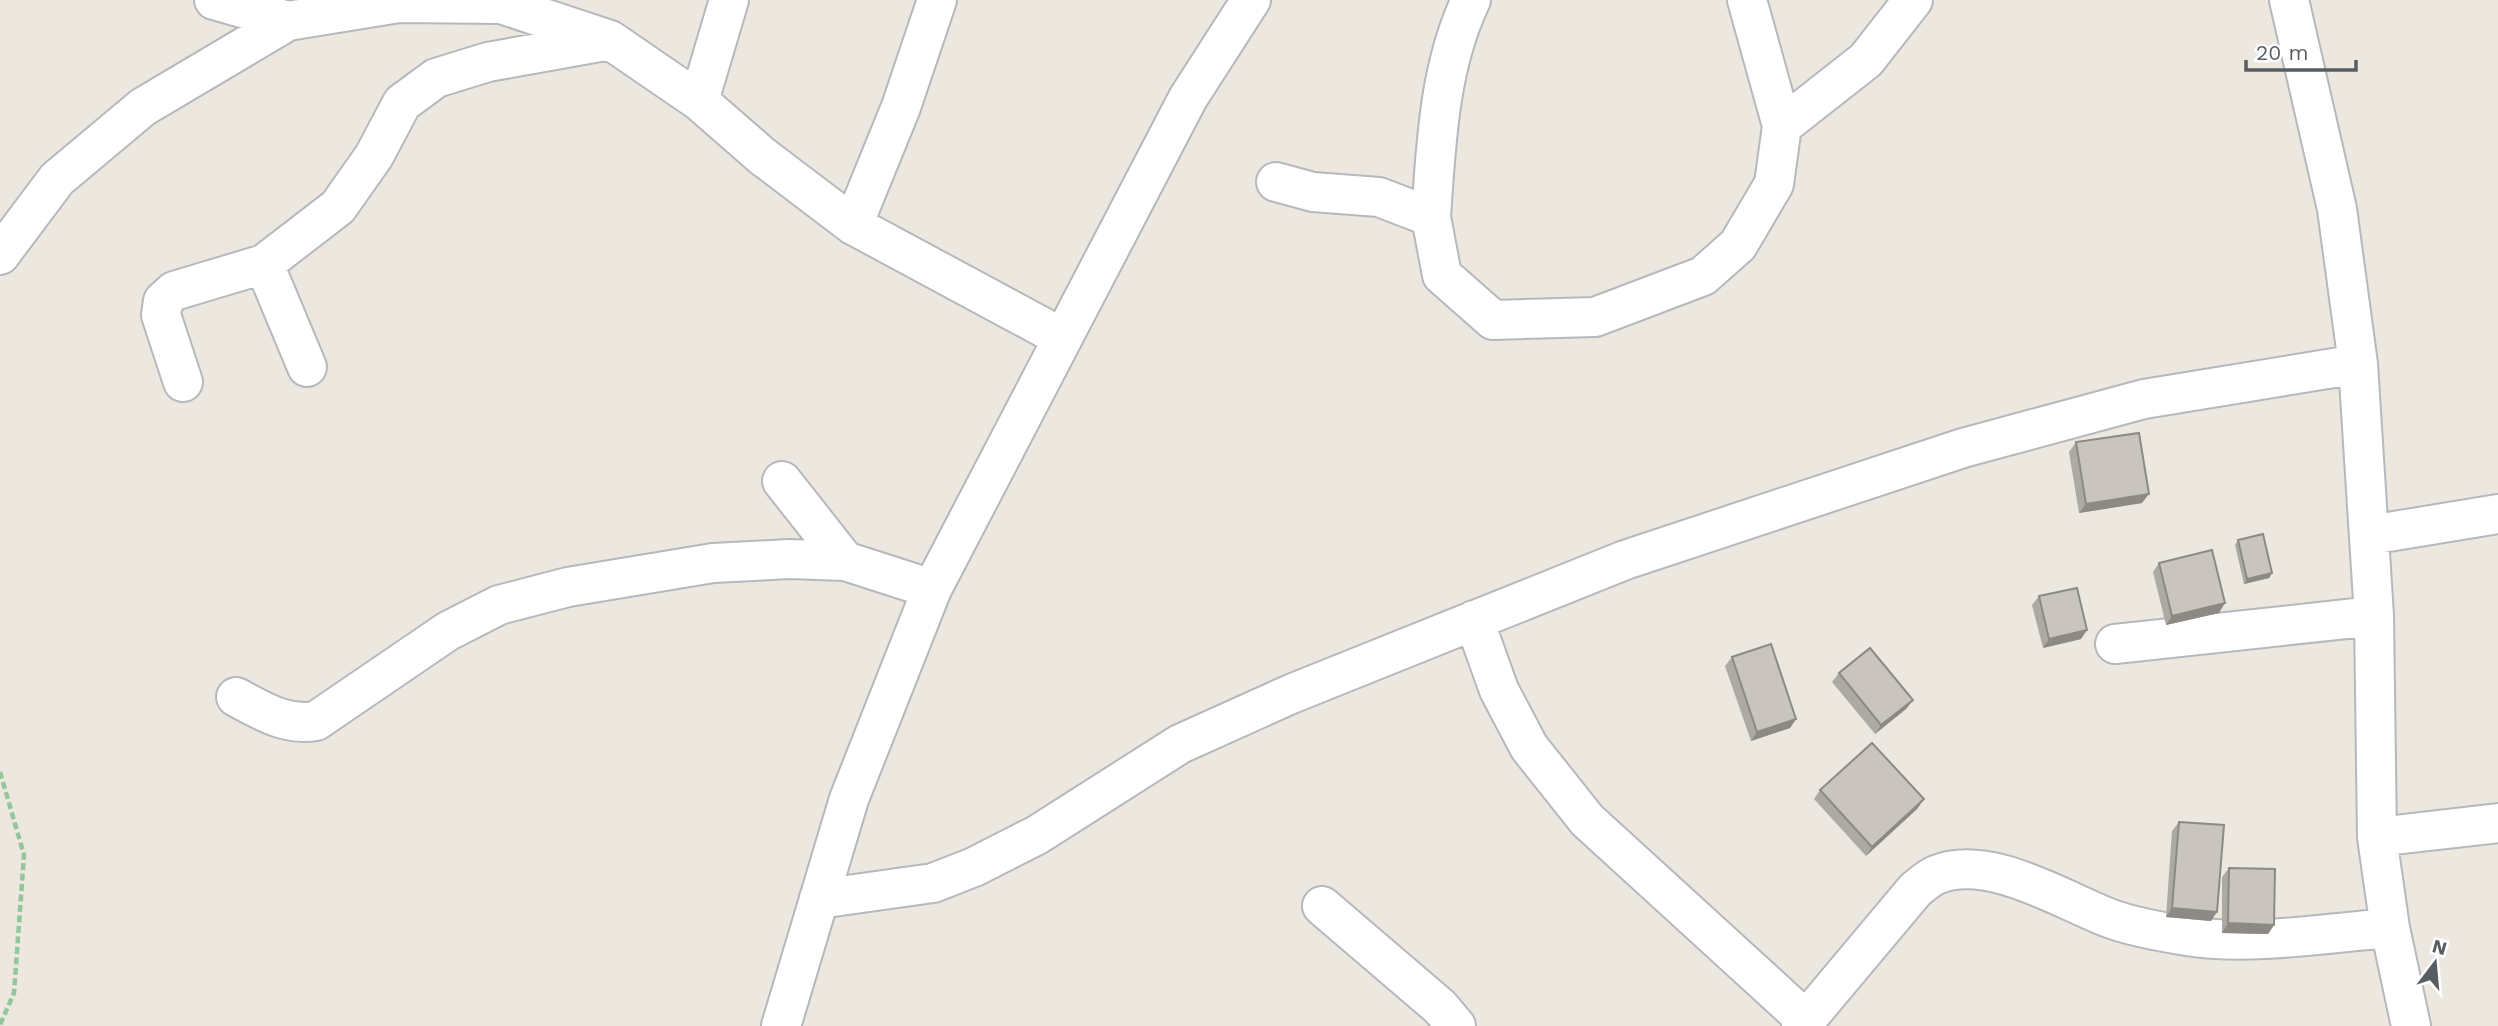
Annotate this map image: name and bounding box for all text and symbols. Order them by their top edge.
scale bar [2246,28,2356,72]
text: 20 m [2256,40,2308,65]
north arrow [2400,928,2470,998]
text: N [2430,934,2449,960]

